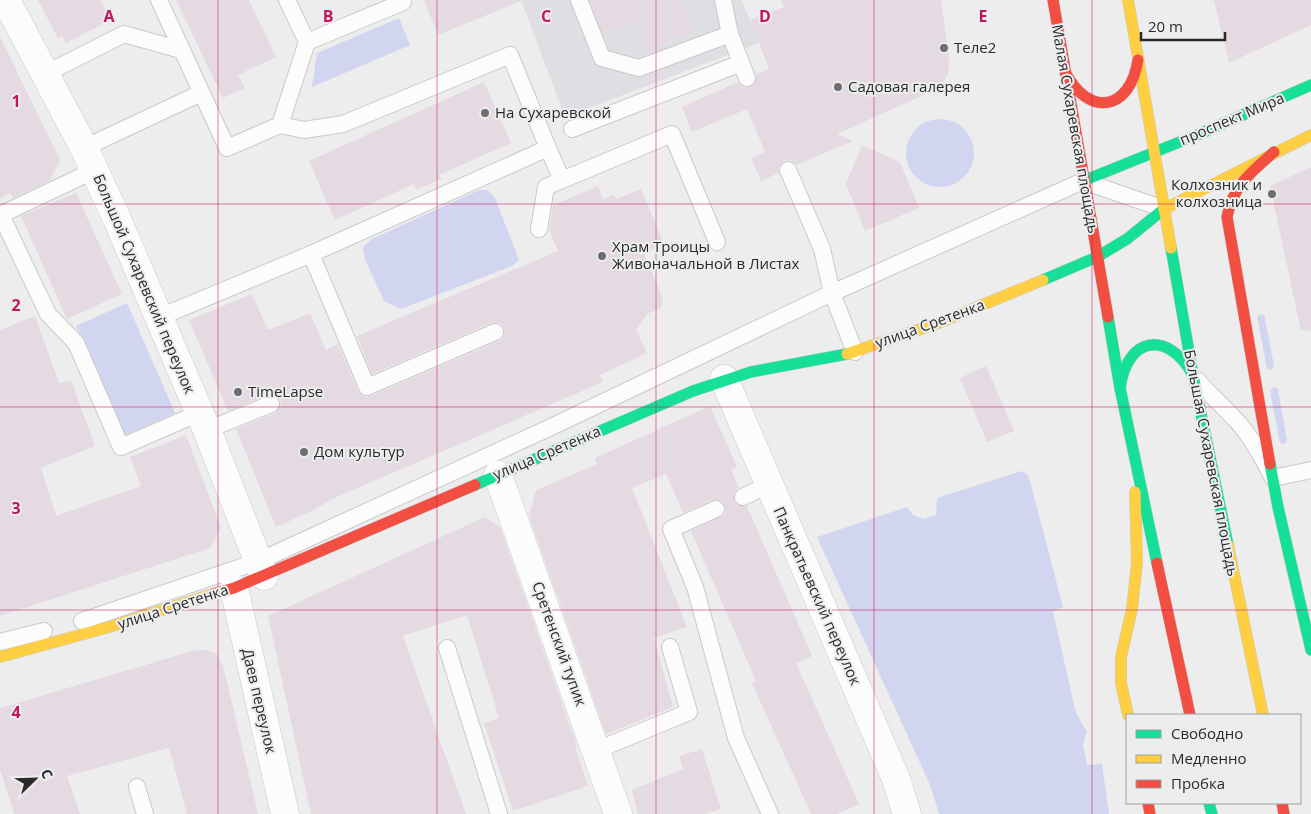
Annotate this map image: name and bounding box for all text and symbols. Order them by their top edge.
text: A [103,5,115,27]
text: B [323,5,333,27]
text: C [541,5,551,27]
text: D [759,5,771,27]
text: E [979,5,988,27]
scale bar [1141,10,1225,42]
text: 20 m [1148,16,1183,36]
street label: Малая Сухаревская площадь [1048,23,1104,235]
place label: Теле2 [954,37,996,57]
marker: Теле2 [938,42,950,54]
place label: Садовая галерея [848,76,970,96]
marker: Садовая галерея [832,81,844,93]
street label: проспект Мира [1176,87,1287,149]
text: 1 [11,90,21,112]
place label: На Сухаревской [495,102,611,122]
marker: На Сухаревской [479,107,491,119]
street label: Большой Сухаревский переулок [89,171,201,397]
place label: Колхозник и колхозница [1171,174,1262,211]
marker: Колхозник и колхозница [1266,188,1278,200]
place label: Храм Троицы Живоначальной в Листах [612,236,800,273]
marker: Храм Троицы Живоначальной в Листах [596,250,608,262]
text: 2 [11,294,21,316]
street label: улица Сретенка [872,294,987,352]
street label: Большая Сухаревская площадь [1180,348,1244,578]
place label: TimeLapse [248,381,323,401]
marker: TimeLapse [232,386,244,398]
street label: улица Сретенка [490,420,604,484]
place label: Дом культур [314,441,405,461]
marker: Дом культур [298,446,310,458]
text: 3 [11,497,21,519]
street label: Панкратьевский переулок [770,503,866,688]
street label: улица Сретенка [115,579,231,633]
street label: Сретенский тупик [528,579,592,709]
street label: Даев переулок [238,646,282,756]
text: 4 [11,701,21,723]
legend [1126,714,1301,804]
text: Свободно [1171,723,1243,743]
text: Медленно [1171,748,1247,768]
north arrow [10,754,60,804]
text: С [37,766,58,782]
text: Пробка [1171,773,1225,793]

